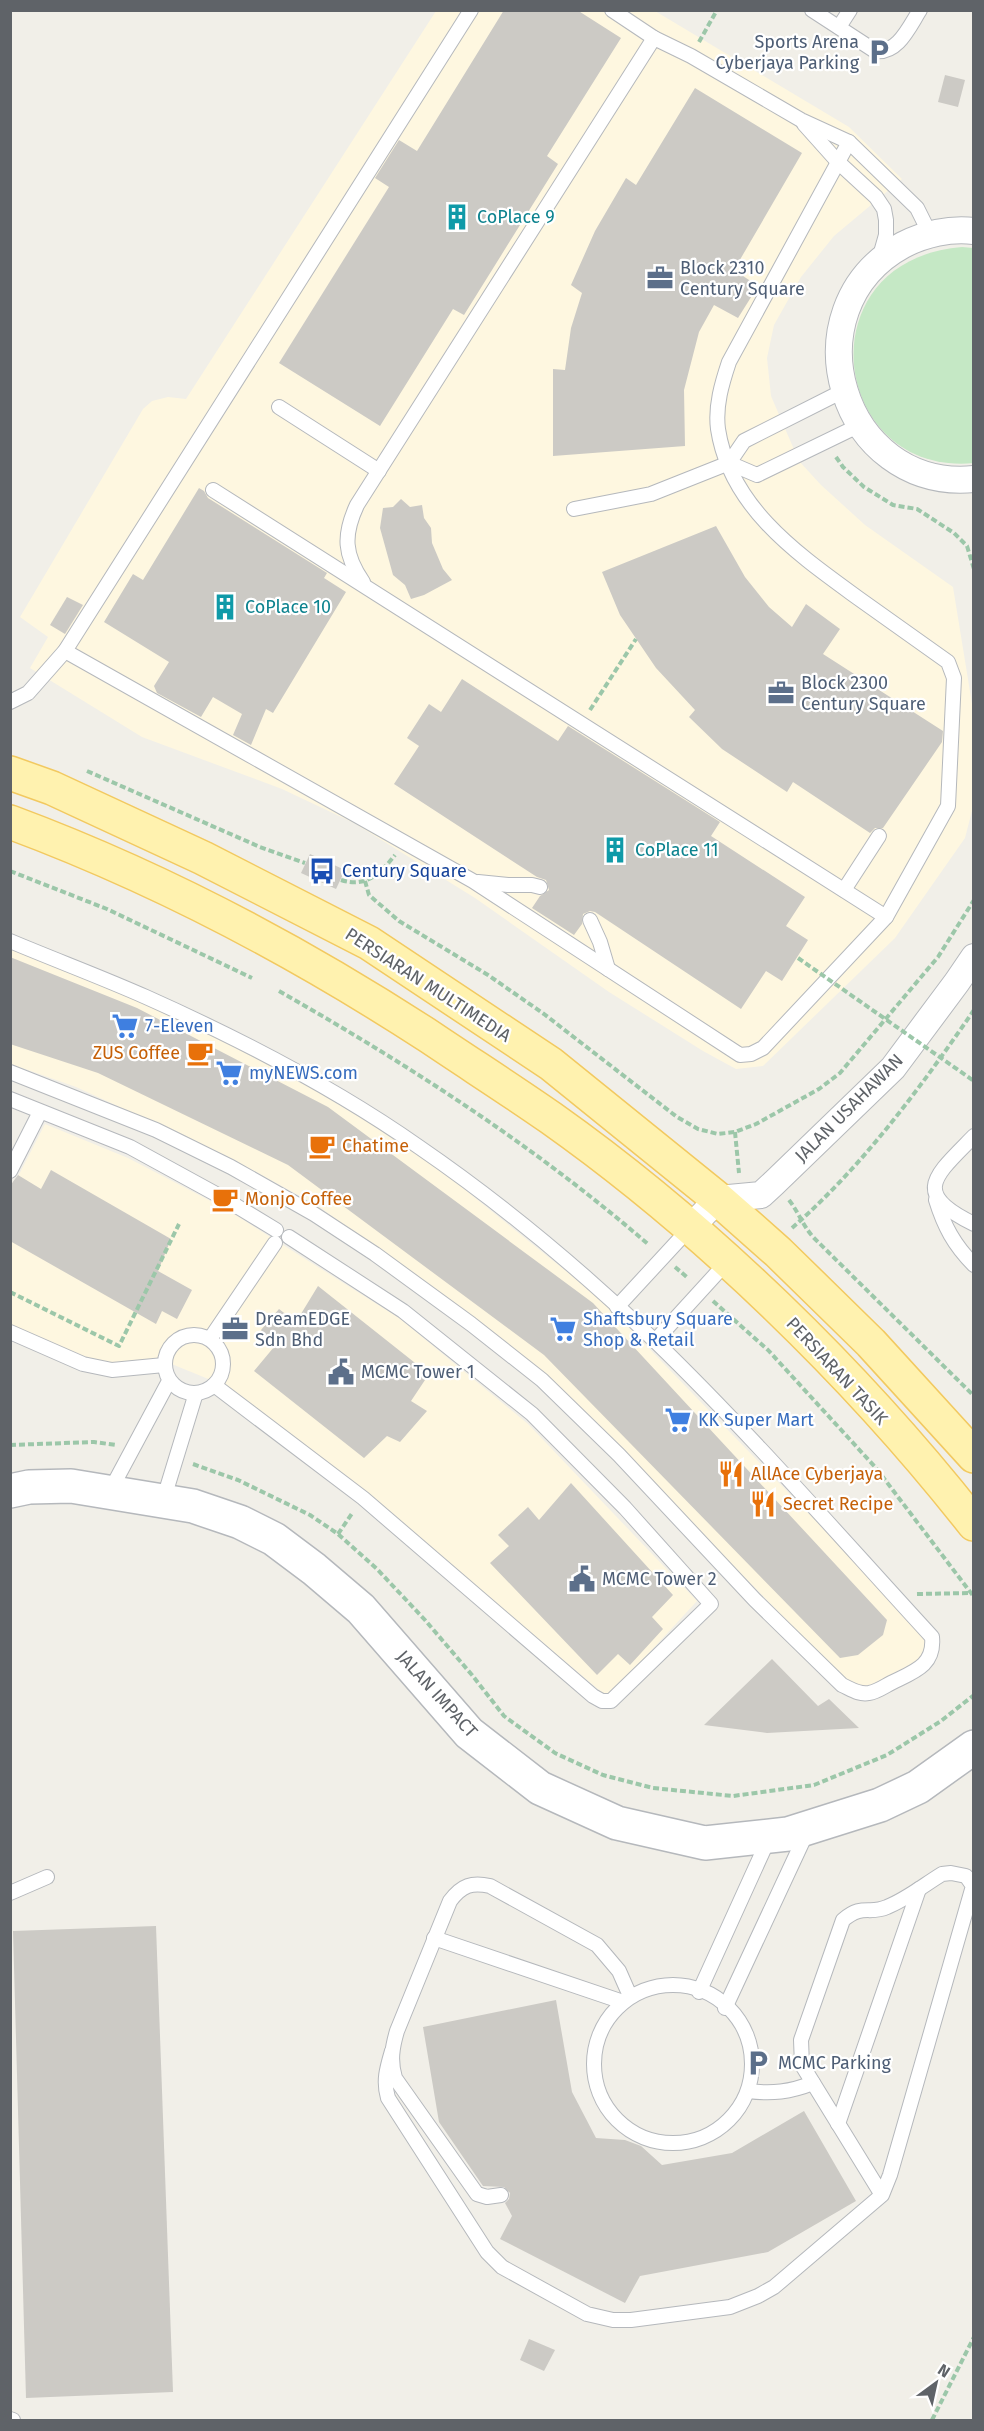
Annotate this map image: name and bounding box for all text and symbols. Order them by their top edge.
place label: Sports Arena Cyberjaya Parking [716,31,860,74]
parking icon: Sports Arena Cyberjaya Parking [864,37,894,67]
building icon: CoPlace 9 [442,202,472,232]
place label: CoPlace 9 [477,206,555,228]
place label: Block 2310 Century Square [680,257,805,300]
office icon: Block 2310 Century Square [645,263,675,293]
building icon: CoPlace 10 [210,592,240,622]
place label: CoPlace 10 [245,596,331,618]
place label: Block 2300 Century Square [801,672,926,715]
office icon: Block 2300 Century Square [766,678,796,708]
building icon: CoPlace 11 [600,835,630,865]
place label: CoPlace 11 [635,839,719,861]
bus stop icon: Century Square [307,856,337,886]
place label: Century Square [342,860,467,882]
street label: PERSIARAN MULTIMEDIA [341,923,516,1047]
supermarket icon: 7-Eleven [110,1011,140,1041]
place label: 7-Eleven [145,1015,214,1037]
cafe icon: ZUS Coffee [185,1038,215,1068]
place label: ZUS Coffee [93,1042,180,1064]
street label: JALAN USAHAWAN [790,1049,908,1167]
supermarket icon: myNEWS.com [214,1058,244,1088]
place label: myNEWS.com [249,1062,358,1084]
cafe icon: Chatime [307,1131,337,1161]
place label: Chatime [342,1135,409,1157]
cafe icon: Monjo Coffee [210,1184,240,1214]
place label: Monjo Coffee [245,1188,352,1210]
place label: DreamEDGE Sdn Bhd [255,1308,350,1351]
place label: Shaftsbury Square Shop & Retail [583,1308,733,1351]
street label: PERSIARAN TASIK [782,1313,893,1430]
office icon: DreamEDGE Sdn Bhd [220,1314,250,1344]
supermarket icon: Shaftsbury Square Shop & Retail [548,1314,578,1344]
public building icon: MCMC Tower 1 [326,1357,356,1387]
place label: MCMC Tower 1 [361,1361,475,1383]
supermarket icon: KK Super Mart [663,1405,693,1435]
place label: KK Super Mart [698,1409,814,1431]
restaurant icon: AllAce Cyberjaya [716,1459,746,1489]
place label: AllAce Cyberjaya [751,1463,883,1485]
restaurant icon: Secret Recipe [748,1489,778,1519]
place label: Secret Recipe [783,1493,893,1515]
public building icon: MCMC Tower 2 [567,1564,597,1594]
place label: MCMC Tower 2 [602,1568,717,1590]
street label: JALAN IMPACT [392,1646,482,1743]
parking icon: MCMC Parking [743,2048,773,2078]
place label: MCMC Parking [778,2052,892,2074]
north arrow [906,2353,966,2413]
text: N [934,2360,954,2382]

